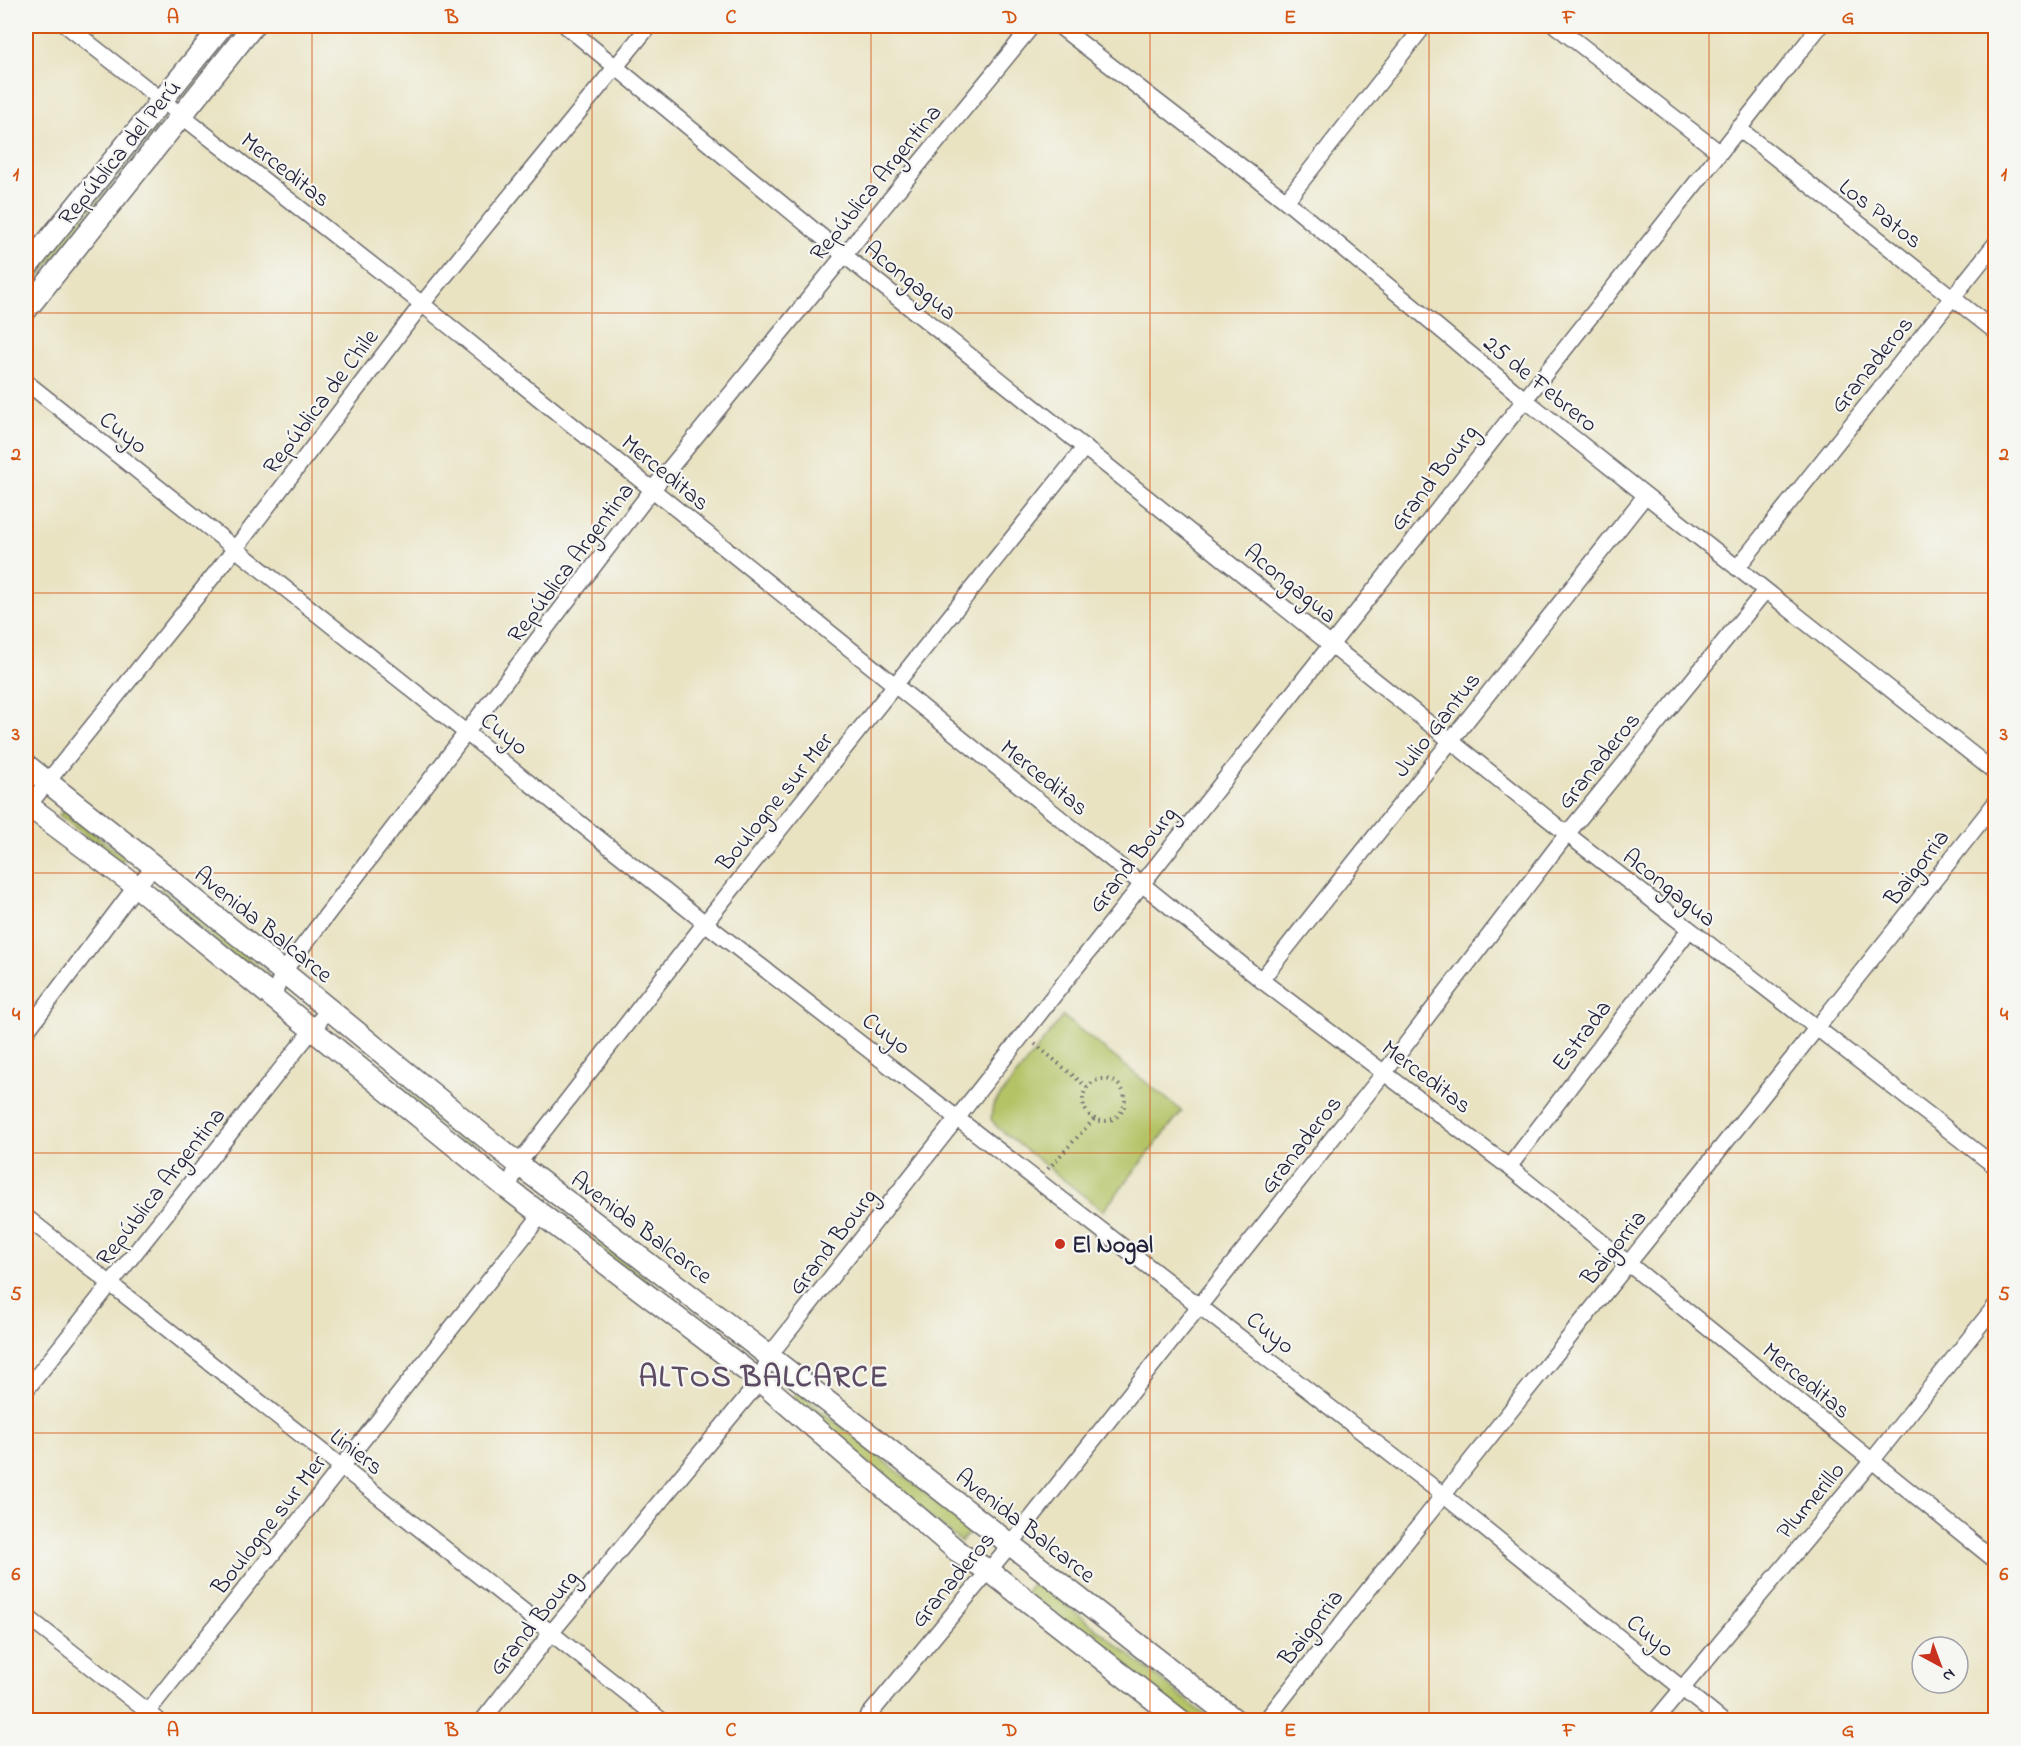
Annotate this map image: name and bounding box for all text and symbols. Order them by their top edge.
text: A [167,4,179,33]
text: B [444,4,459,33]
text: C [726,4,737,33]
text: D [1002,4,1017,33]
text: E [1284,4,1296,33]
text: F [1562,4,1576,33]
text: G [1842,4,1855,33]
street label: República del Perú [51,73,191,234]
street label: República Argentina [802,97,951,270]
street label: Merceditas [232,125,337,217]
text: 1 [13,161,20,190]
text: 1 [2001,161,2008,190]
street label: Los Patos [1830,171,1929,259]
street label: Acongagua [855,233,964,330]
street label: Granaderos [1823,309,1923,422]
street label: República de Chile [255,322,389,483]
street label: 25 de Febrero [1474,328,1604,442]
street label: Cuyo [90,404,154,465]
street label: Grand Bourg [1382,418,1488,539]
street label: Merceditas [613,427,716,521]
text: 2 [10,441,21,470]
text: 2 [1998,441,2009,470]
street label: República Argentina [500,476,644,651]
street label: Acongagua [1235,536,1344,633]
street label: Julio Gantus [1385,665,1491,786]
street label: Cuyo [471,705,535,766]
street label: Granaderos [1550,705,1650,818]
text: 3 [11,721,20,750]
text: 3 [1999,721,2008,750]
street label: Boulogne sur Mer [708,725,843,881]
street label: Merceditas [992,732,1095,826]
street label: Grand Bourg [1081,800,1187,921]
street label: Baigorria [1876,823,1959,915]
street label: Acongagua [1614,841,1723,937]
street label: Avenida Balcarce [185,859,340,993]
street label: Estrada [1544,993,1622,1080]
text: 4 [12,1001,21,1030]
text: 4 [2000,1001,2009,1030]
street label: Cuyo [853,1005,917,1066]
street label: Merceditas [1373,1032,1478,1124]
street label: Granaderos [1252,1089,1352,1202]
street label: República Argentina [89,1101,235,1275]
street label: Avenida Balcarce [562,1164,719,1294]
street label: Grand Bourg [781,1182,887,1303]
street label: Baigorria [1573,1203,1657,1295]
place label: El Nogal [1072,1229,1153,1265]
marker: El Nogal [1053,1237,1067,1251]
text: 5 [10,1281,22,1310]
text: 5 [1998,1281,2010,1310]
street label: Cuyo [1237,1304,1301,1365]
street label: Merceditas [1754,1335,1857,1429]
district label: ALTOS BALCARCE [639,1357,889,1401]
street label: Liniers [321,1421,390,1485]
street label: Boulogne sur Mer [203,1447,337,1604]
street label: Plumerillo [1769,1455,1855,1548]
street label: Avenida Balcarce [947,1461,1102,1593]
street label: Granaderos [903,1525,1005,1637]
text: 6 [12,1561,21,1590]
text: 6 [2000,1561,2009,1590]
street label: Grand Bourg [481,1563,589,1684]
street label: Baigorria [1270,1583,1353,1675]
street label: Cuyo [1617,1607,1681,1668]
north arrow [1910,1635,1970,1695]
text: N [1936,1662,1960,1688]
text: A [167,1717,179,1746]
text: B [444,1717,459,1746]
text: C [726,1717,737,1746]
text: D [1002,1717,1017,1746]
text: E [1284,1717,1296,1746]
text: F [1562,1717,1576,1746]
text: G [1842,1717,1855,1746]

